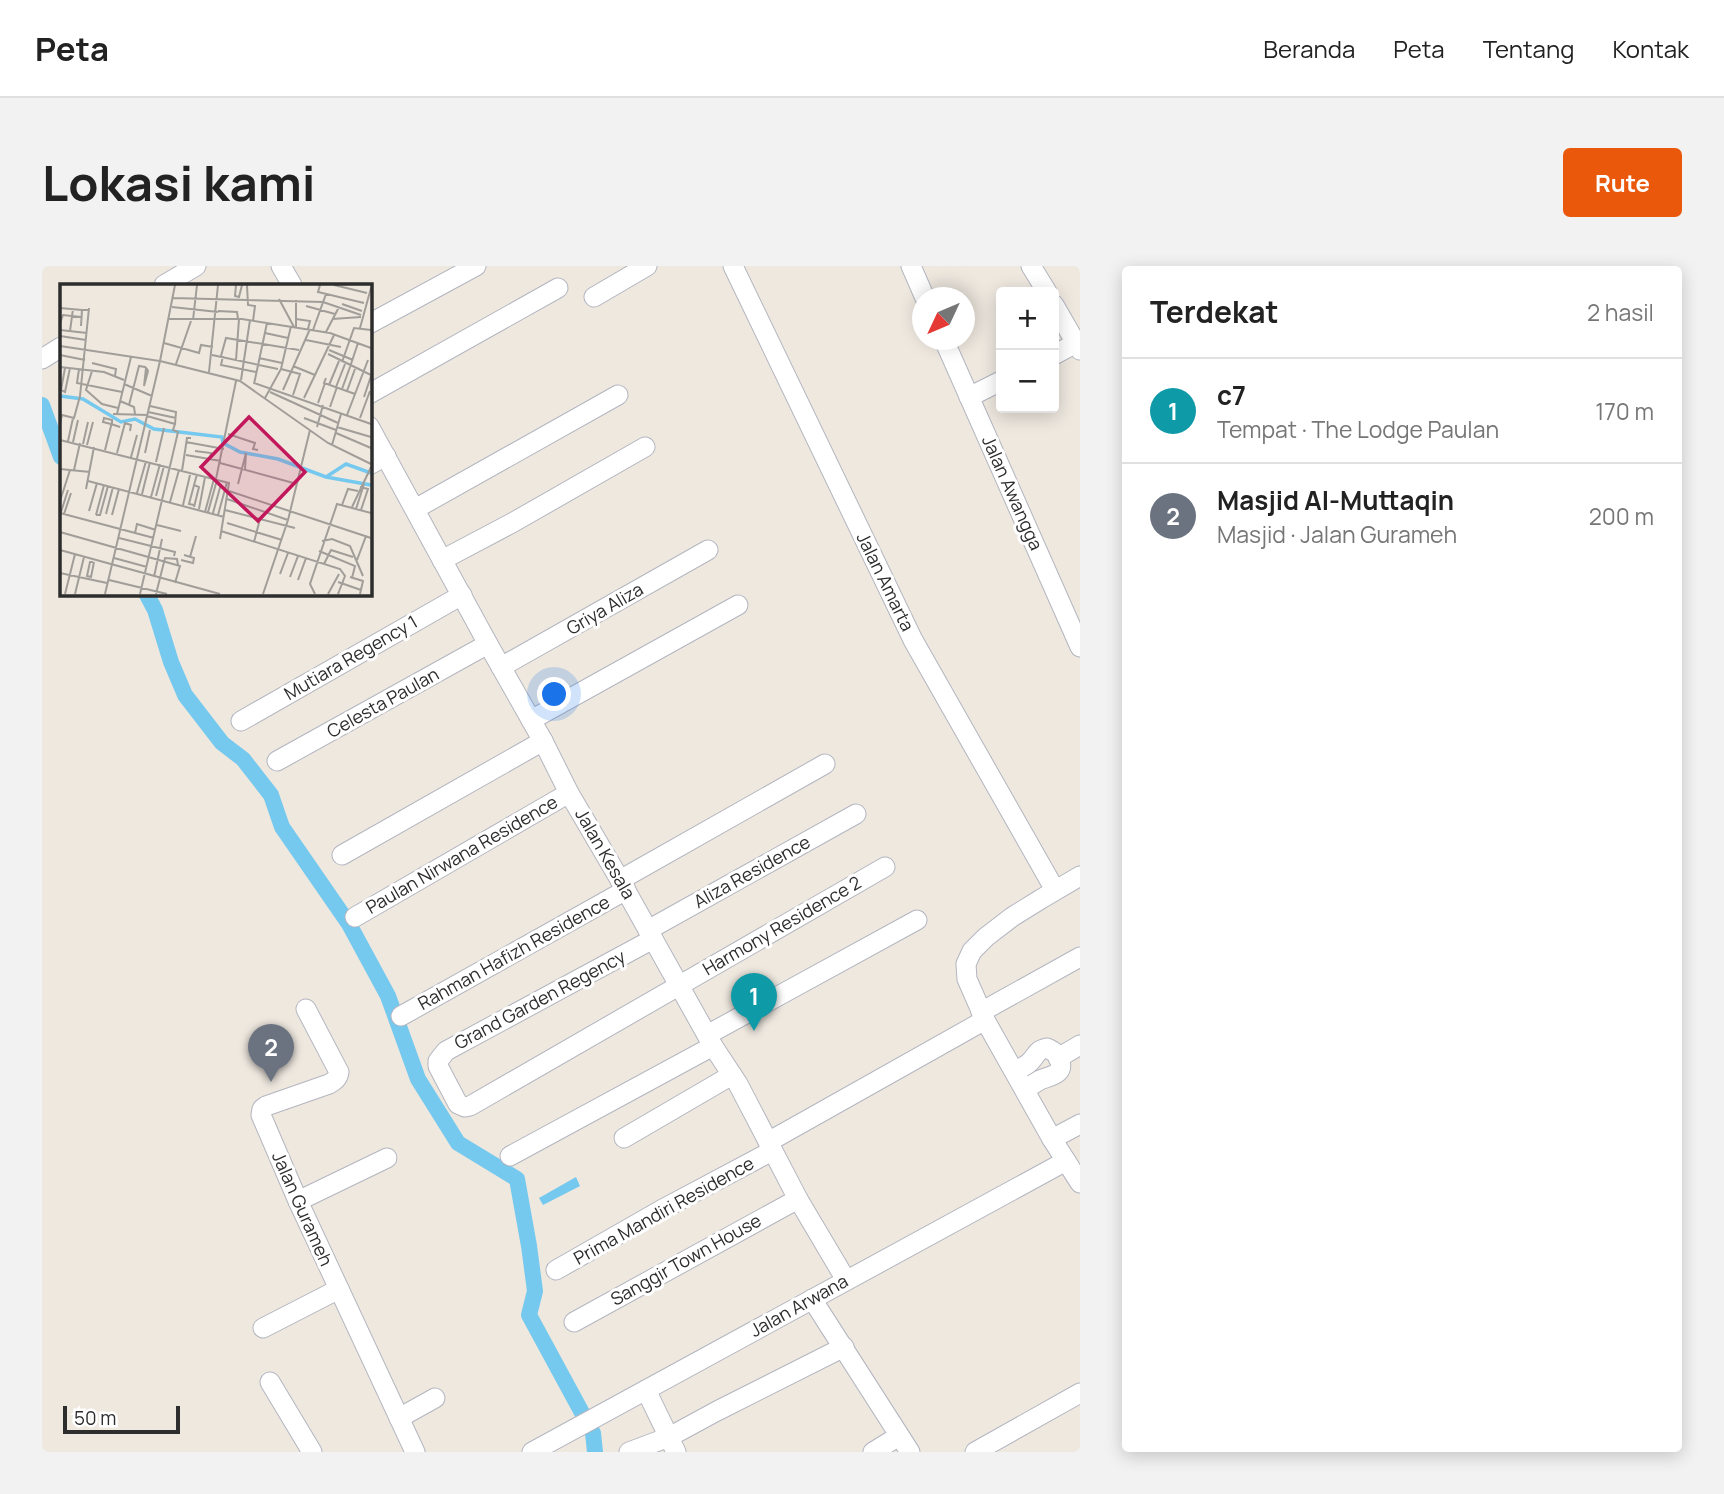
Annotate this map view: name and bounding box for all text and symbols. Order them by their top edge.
text: Peta [35,26,109,71]
text: Beranda [1263,32,1355,65]
text: Peta [1393,32,1445,65]
text: Tentang [1483,32,1574,65]
text: Kontak [1612,32,1689,65]
button: Rute [1563,148,1682,217]
text: Lokasi kami [42,149,315,216]
inset map [60,284,371,595]
north arrow [912,287,975,350]
map controls [996,287,1059,413]
button: + [996,287,1059,350]
text: Terdekat [1150,291,1279,332]
text: 2 hasil [1587,296,1654,328]
button: − [996,350,1059,413]
text: c7 [1217,377,1246,413]
text: 1 [1168,395,1178,427]
text: 170 m [1595,395,1654,427]
text: Tempat · The Lodge Paulan [1217,413,1499,445]
street label: Jalan Awangga [977,432,1049,554]
text: Masjid Al-Muttaqin [1217,482,1454,518]
text: 2 [1166,500,1180,532]
text: 200 m [1589,500,1654,532]
text: Masjid · Jalan Gurameh [1217,518,1457,550]
street label: Jalan Amarta [852,528,920,635]
street label: Griya Aliza [562,577,647,640]
street label: Mutiara Regency 1 [280,609,421,705]
street label: Celesta Paulan [322,661,443,743]
your location [537,677,571,711]
street label: Paulan Nirwana Residence [361,789,562,919]
street label: Jalan Kesala [570,804,642,903]
street label: Aliza Residence [689,829,814,913]
street label: Harmony Residence 2 [698,870,865,980]
street label: Rahman Hafizh Residence [413,889,614,1015]
street label: Grand Garden Regency [450,944,630,1054]
pin: 1 [731,973,777,1031]
pin: 2 [248,1024,294,1082]
street label: Jalan Gurameh [267,1148,339,1270]
street label: Prima Mandiri Residence [569,1151,758,1270]
street label: Sanggir Town House [606,1208,765,1311]
street label: Jalan Arwana [745,1268,852,1342]
scale bar [63,1403,180,1435]
text: 50 m [74,1405,116,1431]

